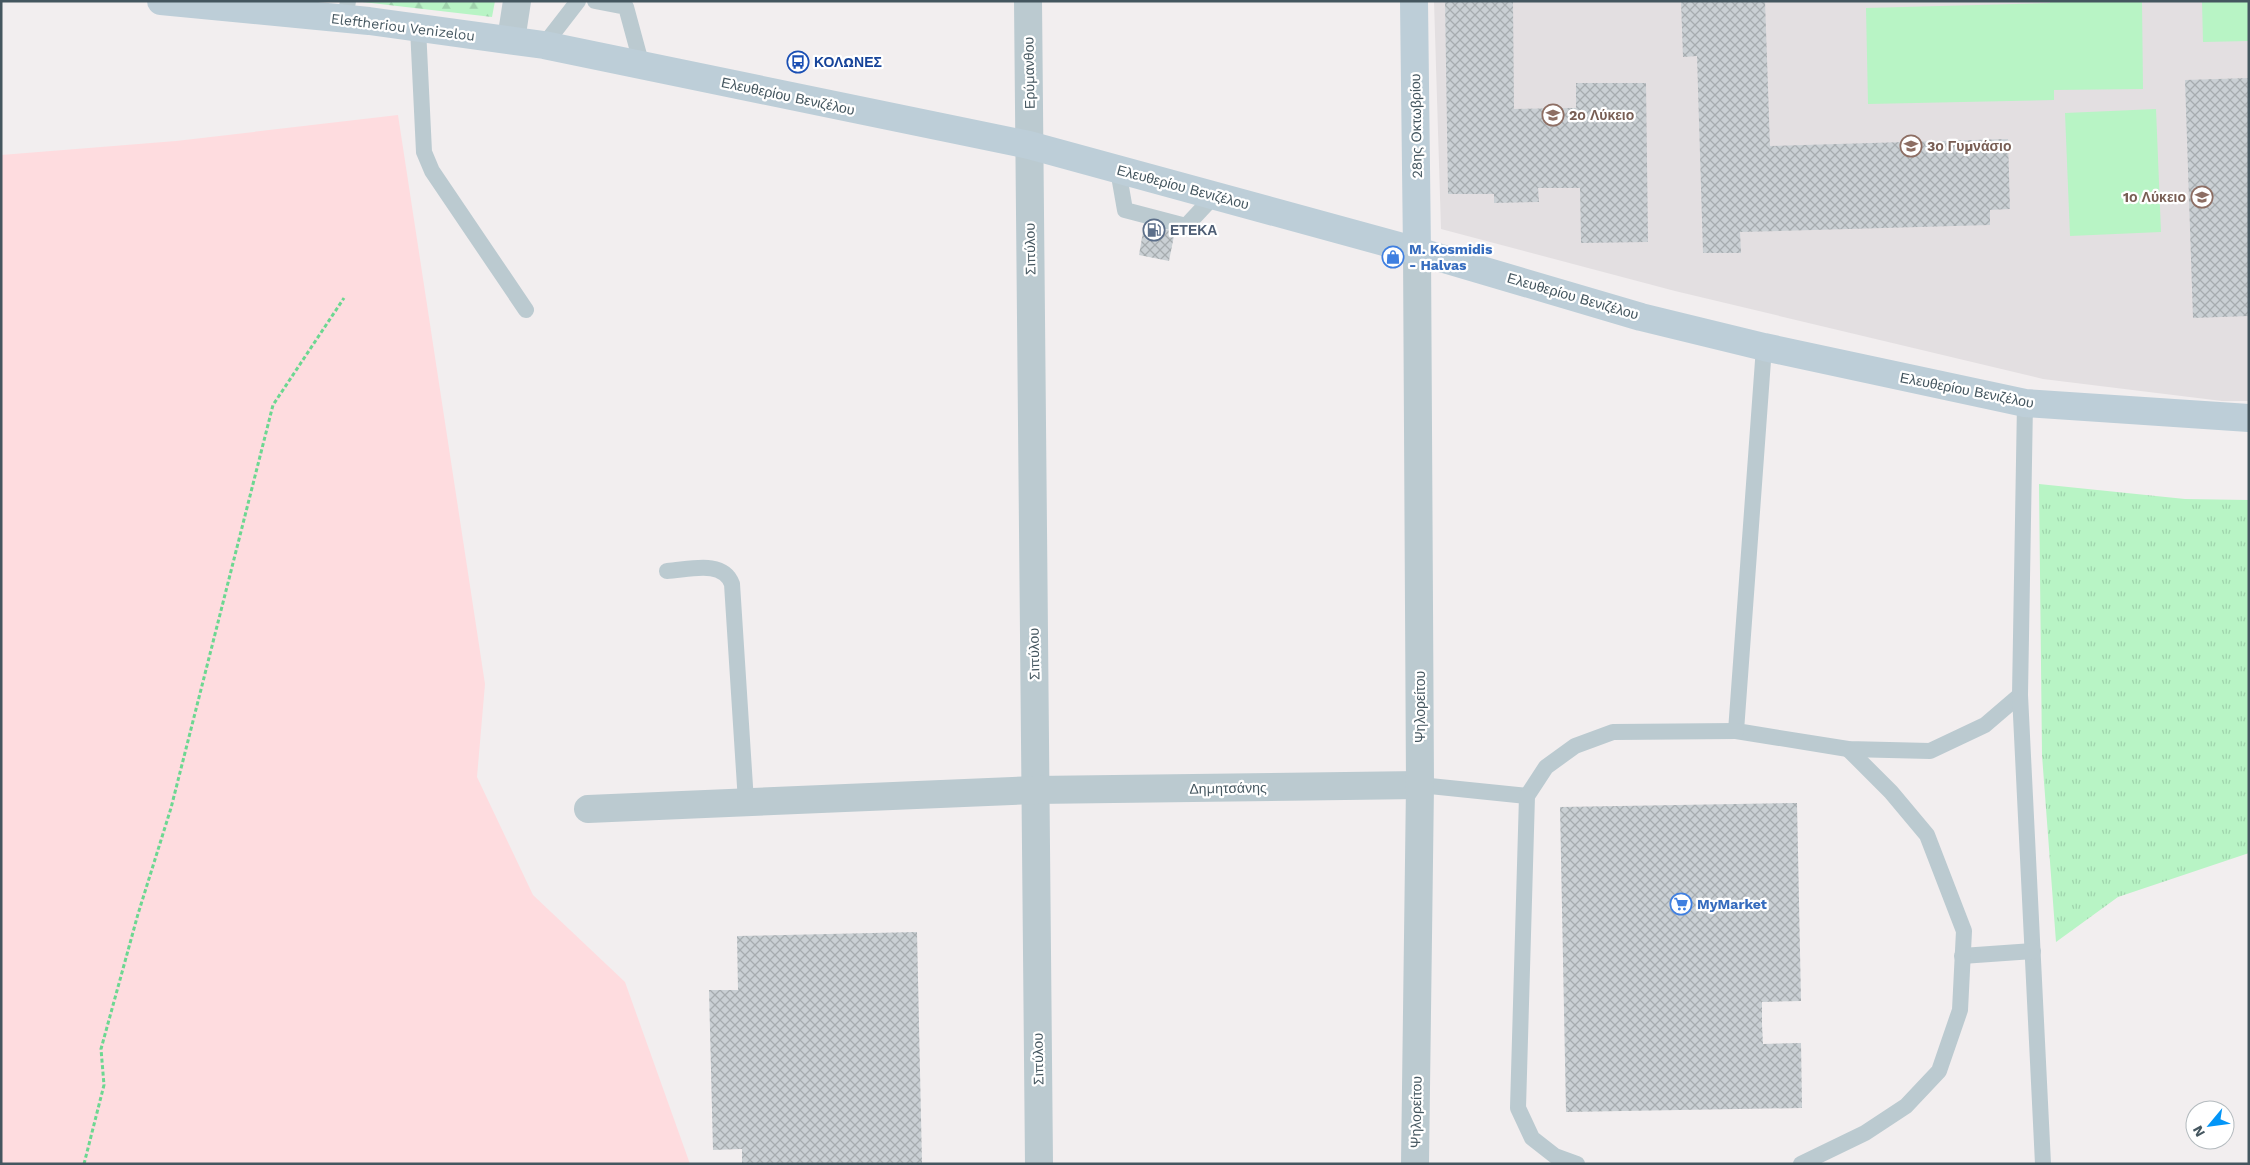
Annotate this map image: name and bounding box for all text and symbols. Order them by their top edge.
street label: Eleftheriou Venizelou [330,10,476,44]
street label: Ερύμανθου [1020,37,1038,109]
bus stop icon: ΚΟΛΩΝΕΣ [786,50,810,74]
place label: ΚΟΛΩΝΕΣ [814,54,882,70]
street label: 28ης Οκτωβρίου [1407,73,1425,179]
street label: Ελευθερίου Βενιζέλου [720,74,856,118]
school or university icon: 2ο Λύκειο [1541,103,1565,127]
place label: 2ο Λύκειο [1569,107,1634,123]
school or university icon: 3ο Γυμνάσιο [1899,134,1923,158]
place label: 3ο Γυμνάσιο [1927,138,2012,154]
street label: Ελευθερίου Βενιζέλου [1115,162,1251,212]
school or university icon: 1ο Λύκειο [2190,185,2214,209]
place label: 1ο Λύκειο [2123,189,2186,205]
fuel station icon: ΕΤΕΚΑ [1142,218,1166,242]
place label: ΕΤΕΚΑ [1170,222,1217,238]
street label: Σιπύλου [1022,223,1038,275]
place label: M. Kosmidis - Halvas [1409,241,1493,273]
shop icon: M. Kosmidis - Halvas [1381,245,1405,269]
street label: Ελευθερίου Βενιζέλου [1505,270,1641,322]
street label: Ελευθερίου Βενιζέλου [1899,369,2035,411]
street label: Σιπύλου [1026,628,1042,680]
street label: Ψηλορείτου [1412,671,1428,743]
street label: Δημητσάνης [1189,779,1267,797]
supermarket icon: MyMarket [1669,892,1693,916]
place label: MyMarket [1697,896,1767,912]
street label: Σιπύλου [1030,1033,1046,1085]
street label: Ψηλορείτου [1407,1076,1425,1148]
north arrow [2185,1100,2235,1150]
text: N [2189,1123,2208,1140]

